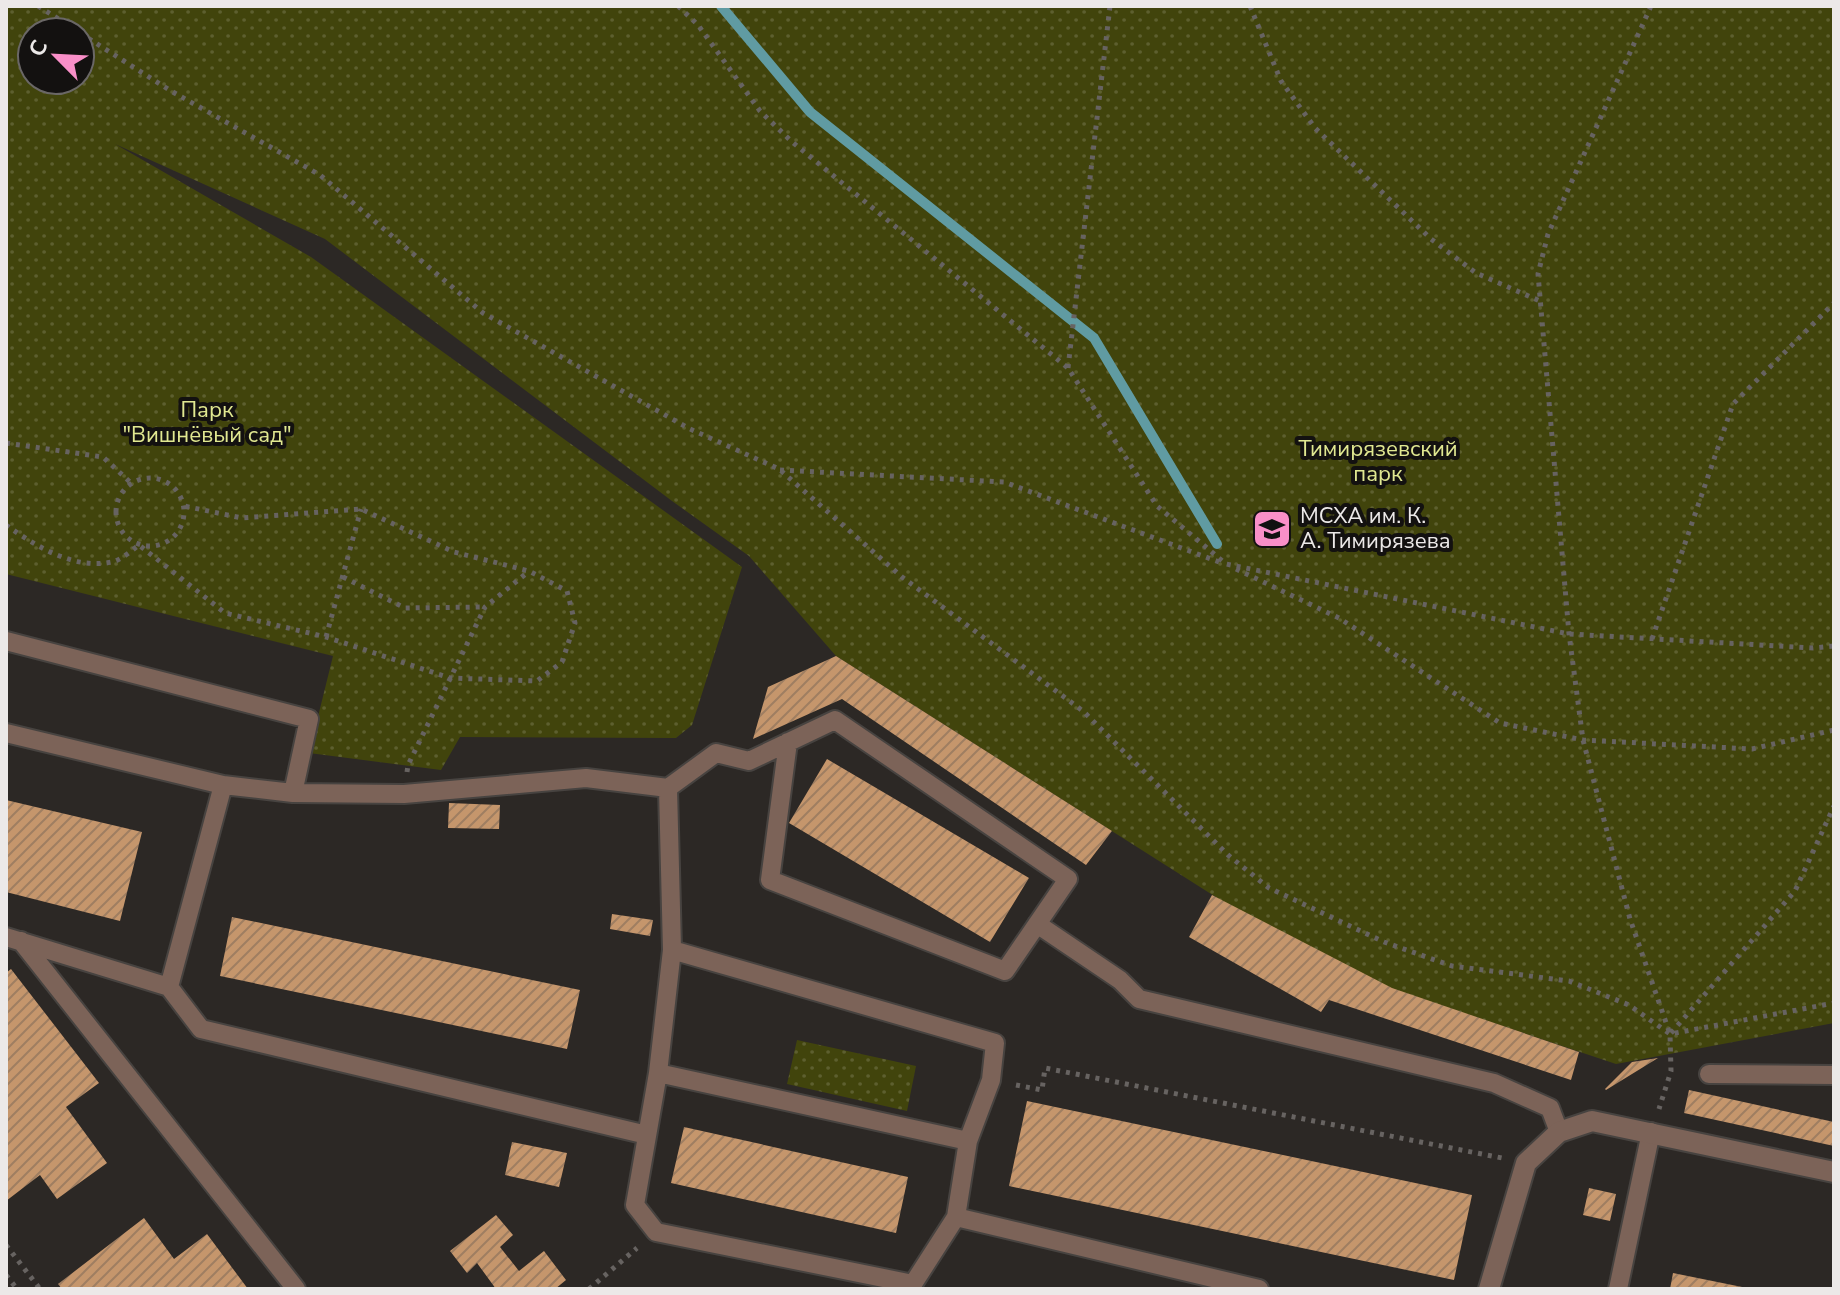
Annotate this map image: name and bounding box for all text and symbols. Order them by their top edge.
north arrow [16,16,96,96]
text: С [22,35,55,61]
park label: Парк "Вишнёвый сад" [122,395,292,450]
park label: Тимирязевский парк [1298,434,1458,489]
place label: МСХА им. К. А. Тимирязева [1300,501,1451,556]
school or university icon: МСХА им. К. А. Тимирязева [1251,508,1293,550]

